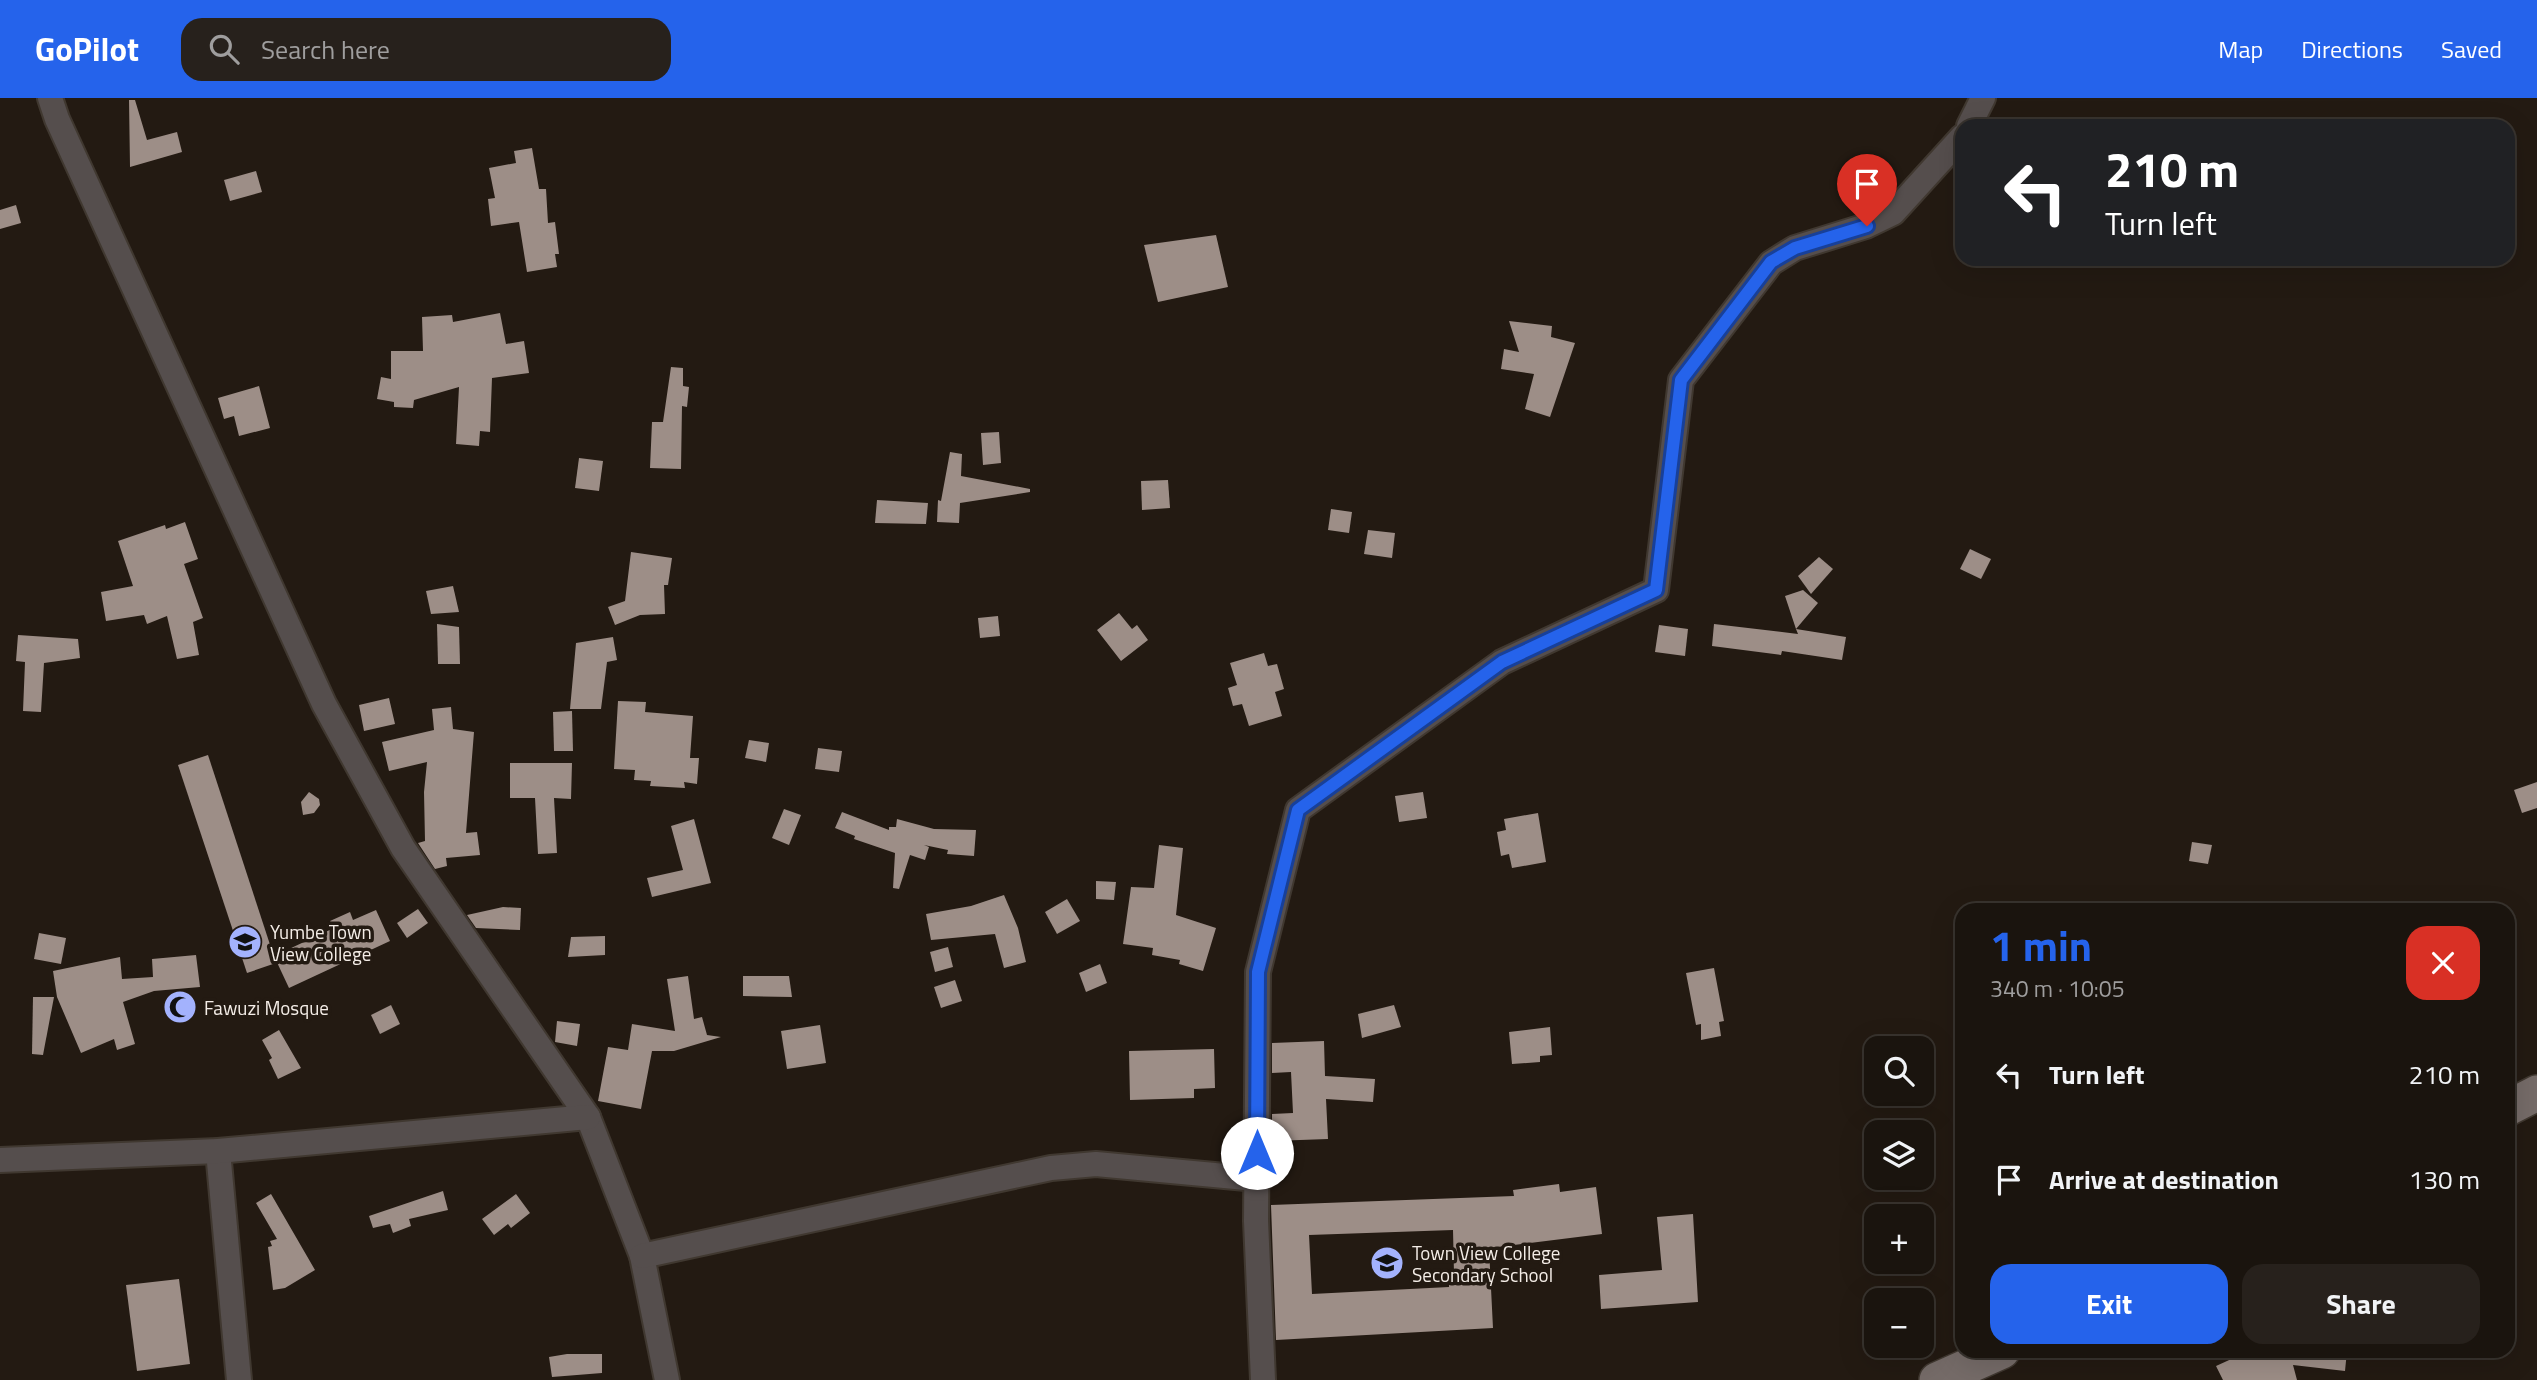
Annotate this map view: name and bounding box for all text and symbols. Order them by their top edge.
search box [181,18,671,81]
text: GoPilot [35,24,139,74]
icon: search [205,30,243,68]
text: Search here [261,30,390,69]
text: Map [2218,31,2263,67]
text: Directions [2301,31,2403,67]
text: Saved [2441,31,2502,67]
text: 210 m [2105,131,2239,206]
icon: left [1990,147,2081,238]
pin [1837,154,1897,226]
icon: arrive [1848,165,1886,203]
text: Turn left [2105,199,2217,247]
text: 1 min [1990,913,2092,977]
place label: Yumbe Town View College [270,917,372,968]
school or university icon: Yumbe Town View College [226,923,264,961]
button: close [2406,926,2480,1000]
text: 340 m · 10:05 [1990,971,2125,1006]
mosque icon: Fawuzi Mosque [161,988,199,1026]
place label: Fawuzi Mosque [204,993,329,1022]
map controls [1864,1036,1934,1358]
button: search [1864,1036,1934,1106]
text: Turn left [2049,1055,2144,1094]
text: 210 m [2409,1055,2480,1094]
icon: left [1990,1056,2028,1094]
position arrow [1220,1116,1294,1190]
button: layers [1864,1120,1934,1190]
text: Arrive at destination [2049,1160,2279,1199]
text: 130 m [2409,1160,2480,1199]
icon: arrive [1990,1161,2028,1199]
button: + [1864,1204,1934,1274]
place label: Town View College Secondary School [1412,1238,1560,1289]
school or university icon: Town View College Secondary School [1368,1244,1406,1282]
button: Exit [1990,1264,2228,1344]
button: Share [2242,1264,2480,1344]
button: − [1864,1288,1934,1358]

